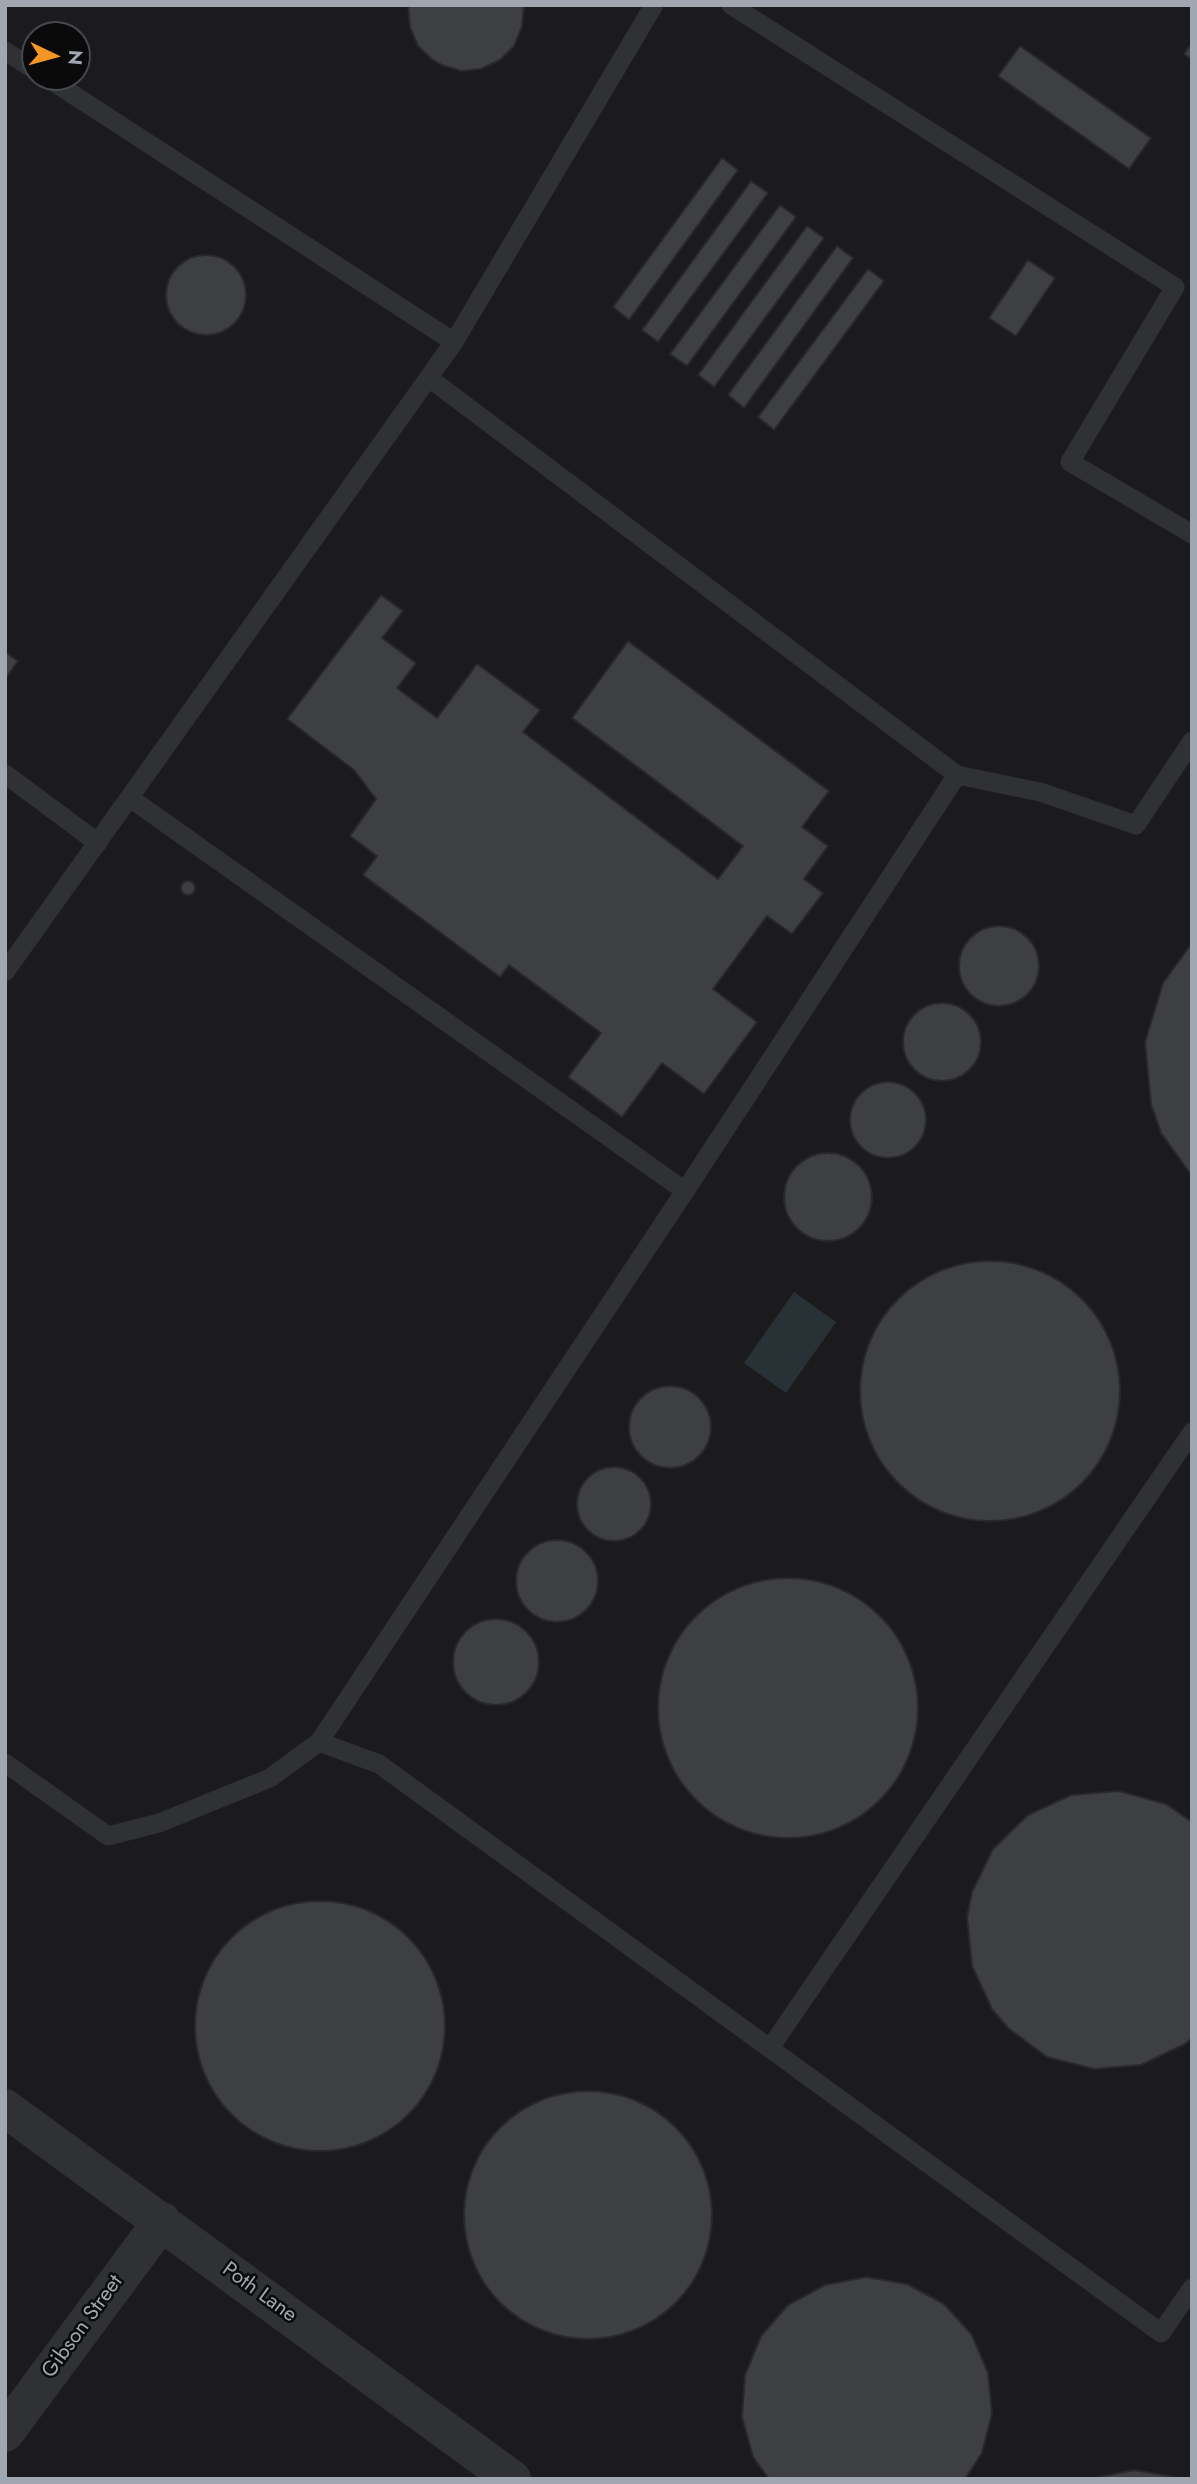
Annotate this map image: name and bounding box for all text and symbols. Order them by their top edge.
north arrow [21,21,91,91]
text: N [61,49,90,66]
street label: Poth Lane [217,2258,301,2328]
street label: Gibson Street [37,2271,129,2383]

